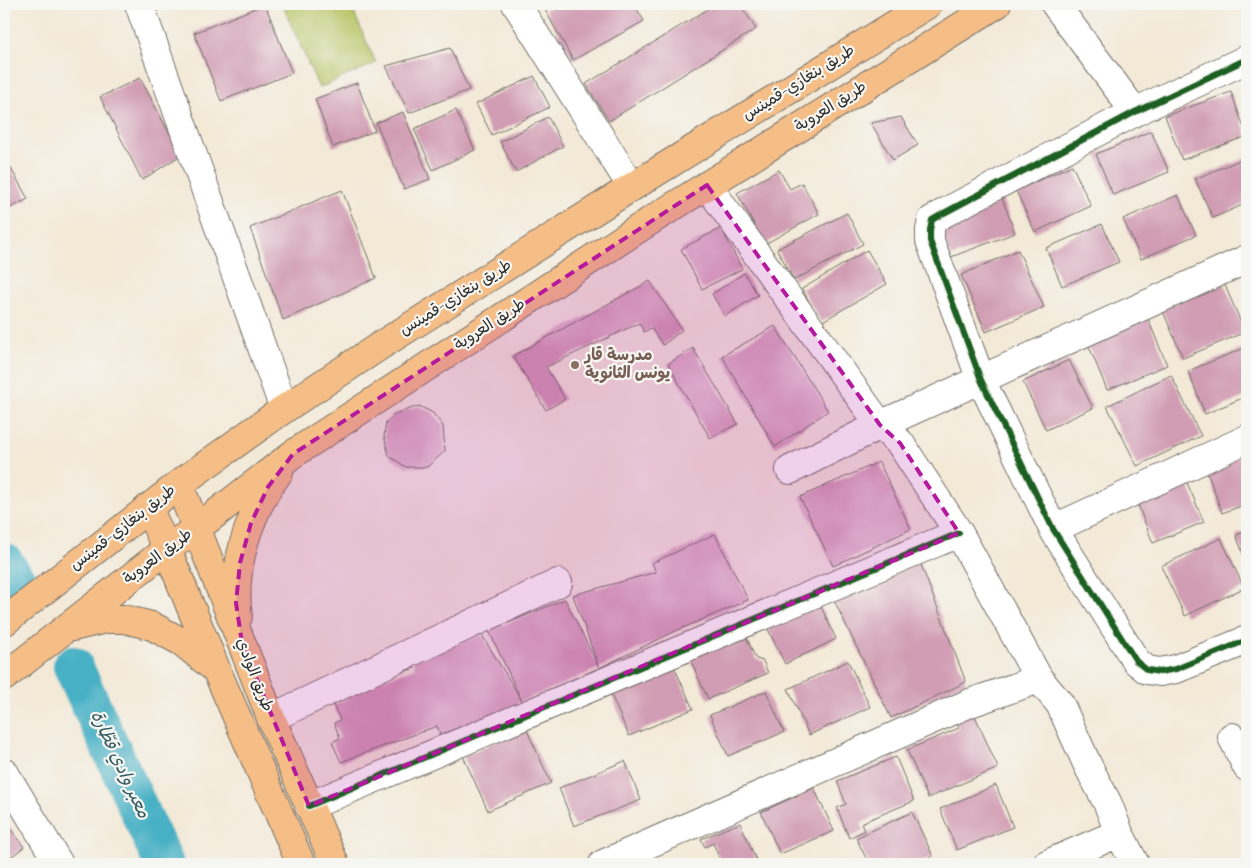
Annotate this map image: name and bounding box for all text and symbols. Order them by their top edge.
street label: طريق بنغازي-قمينس [738,39,860,127]
street label: طريق العروبة [790,75,872,139]
street label: طريق بنغازي-قمينس [395,254,517,342]
street label: طريق العروبة [449,293,531,357]
place label: مدرسة قار يونس الثانوية [583,344,670,386]
marker: مدرسة قار يونس الثانوية [569,359,581,371]
street label: طريق بنغازي-قمينس [65,479,181,577]
street label: طريق العروبة [118,523,198,591]
street label: طريق الوادي [229,635,279,715]
water label: معبر وادي قطّارة [83,707,156,824]

